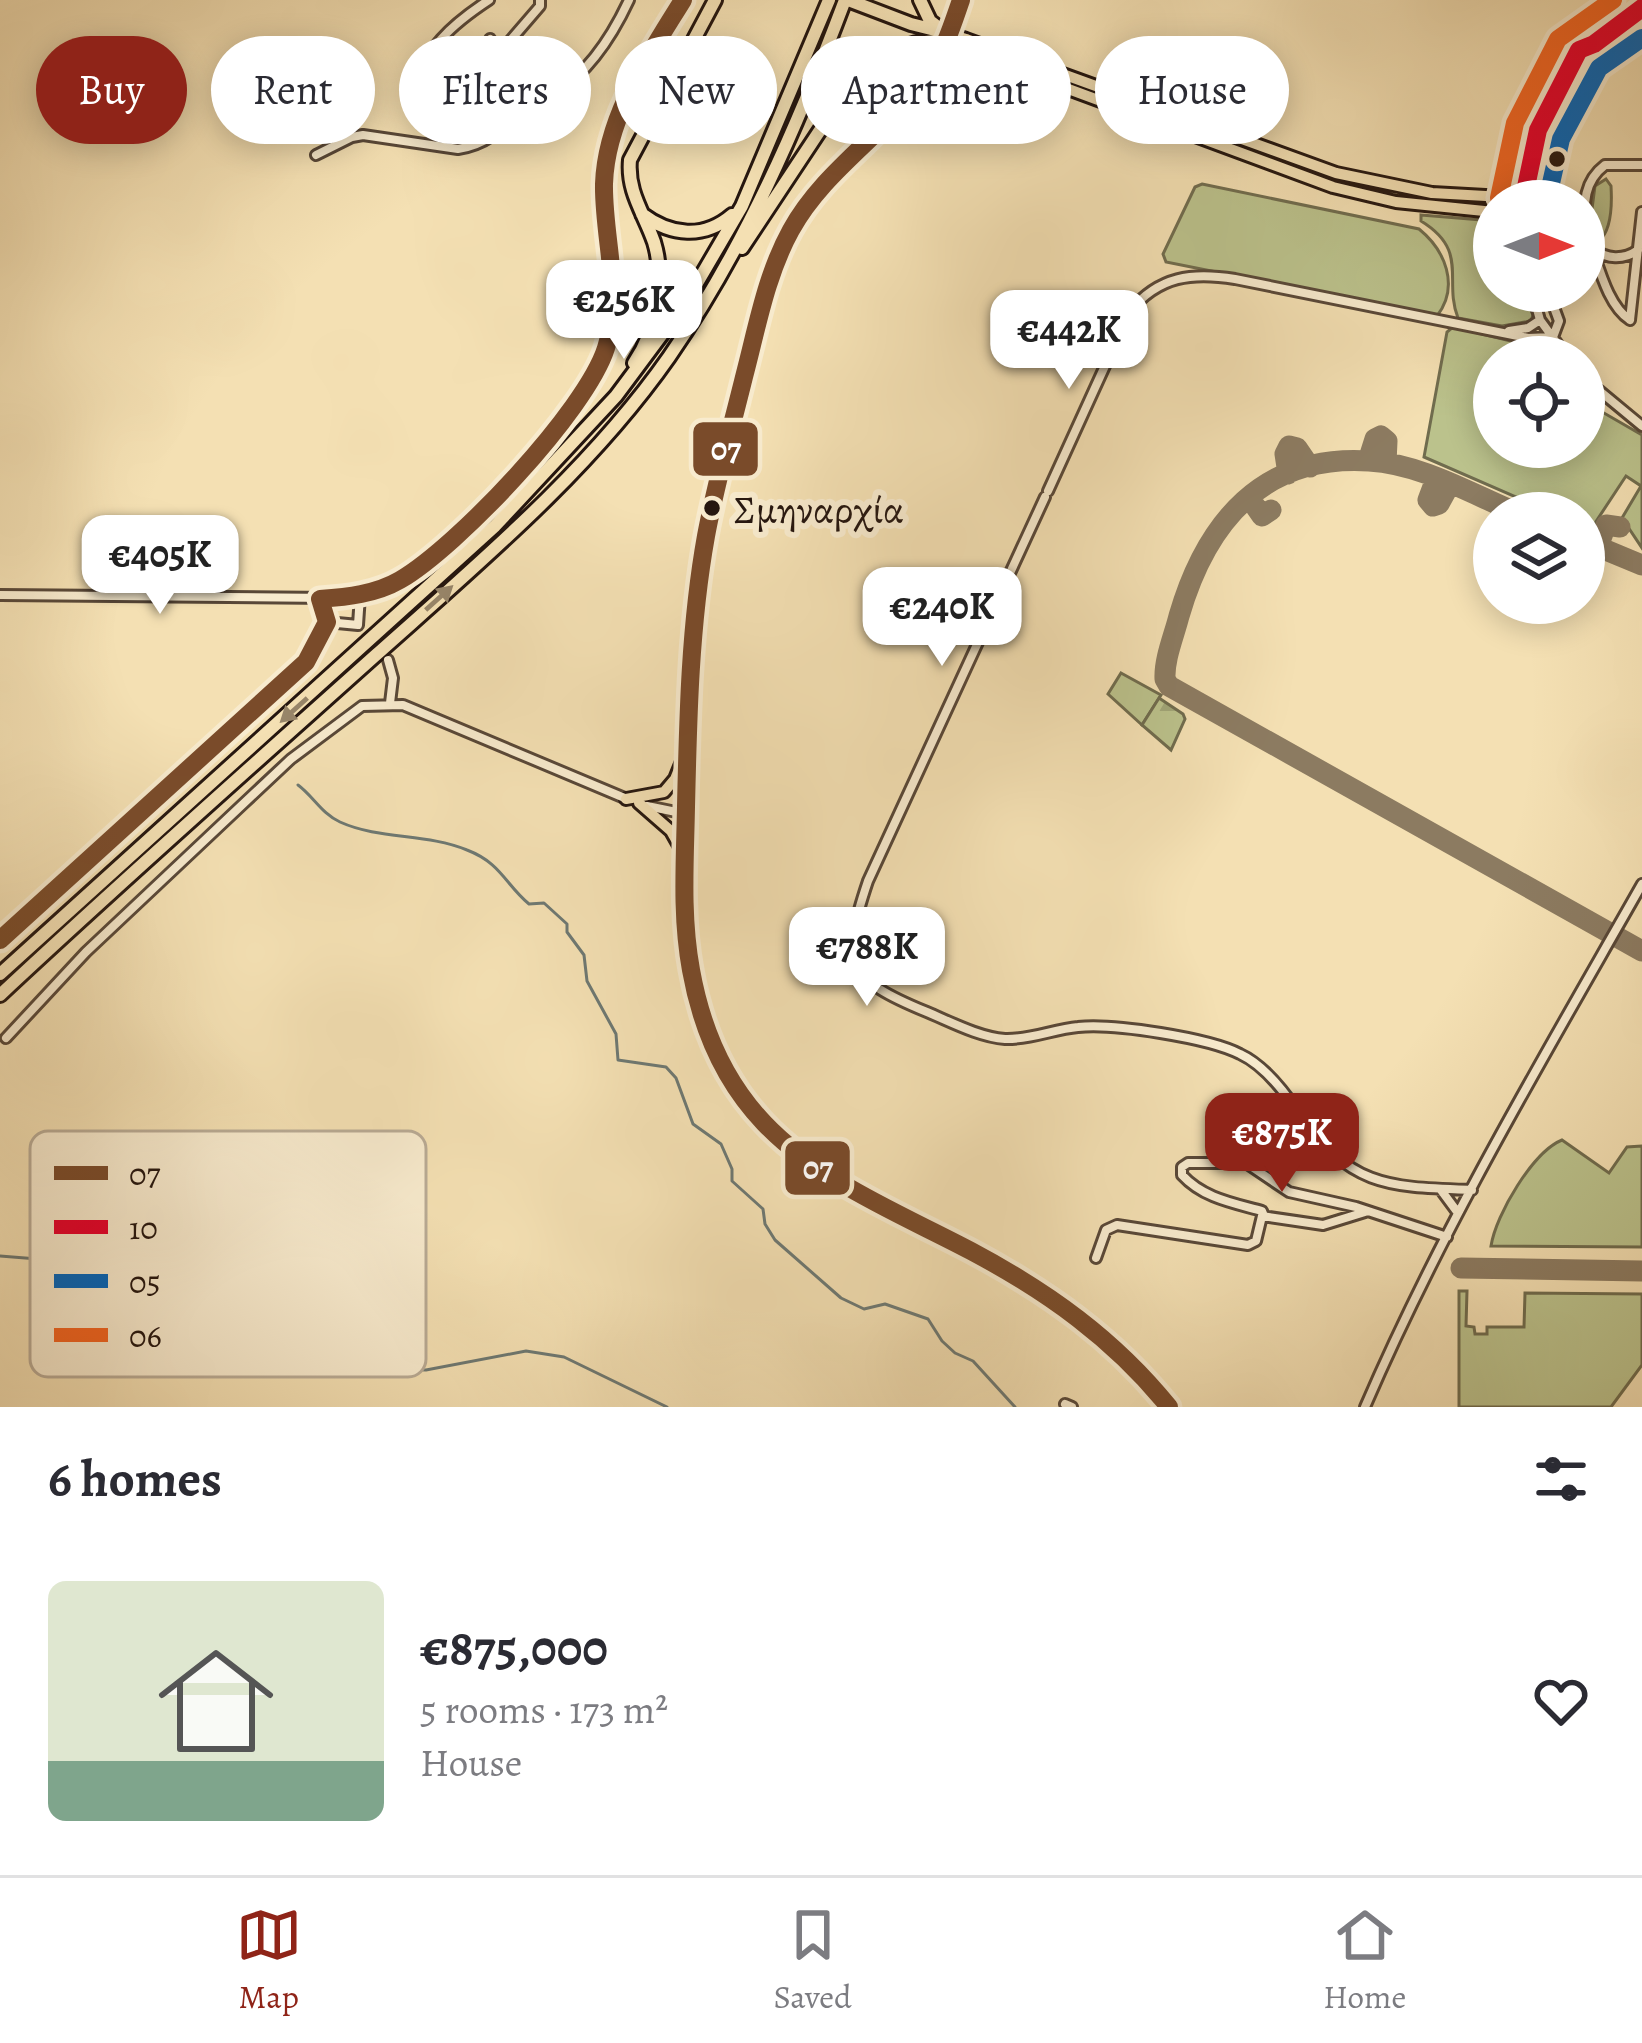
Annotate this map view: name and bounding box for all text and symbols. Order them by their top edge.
chip: Buy [36,36,187,144]
chip: Rent [211,36,375,144]
chip: Filters [399,36,591,144]
chip: New [615,36,777,144]
chip: Apartment [801,36,1071,144]
chip: House [1095,36,1289,144]
unlabelled marker [1546,148,1568,170]
north arrow [1473,180,1605,312]
map controls [1473,180,1605,624]
pin: €256K [540,260,708,362]
text: €256K [573,272,675,325]
pin: €442K [985,290,1153,392]
text: €442K [1017,302,1121,355]
button: locate [1473,336,1605,468]
line badge: 07 [691,420,760,478]
text: 07 [711,426,742,471]
place label: Σμηναρχία [734,483,904,536]
button: layers [1473,492,1605,624]
marker: Σμηναρχία [701,497,723,519]
pin: €405K [76,515,244,617]
text: €405K [109,527,211,580]
pin: €240K [858,567,1026,669]
text: €240K [890,579,994,632]
one-way arrow [425,585,454,612]
one-way arrow [279,696,308,723]
pin: €788K [783,907,951,1009]
text: €788K [816,919,918,972]
pin: €875K [1198,1093,1366,1195]
text: €875K [1232,1105,1332,1158]
legend [30,1131,426,1377]
line badge: 07 [783,1139,852,1197]
text: 07 [803,1145,834,1190]
text: 07 [129,1151,161,1196]
text: 10 [129,1205,158,1250]
text: 05 [129,1259,161,1304]
text: 06 [129,1313,162,1358]
text: 6 homes [48,1444,222,1514]
icon: filters [1528,1446,1594,1512]
text: €875,000 [420,1613,608,1683]
icon: home [144,1629,288,1773]
icon: heart [1528,1668,1594,1734]
text: 5 rooms · 173 m² [420,1683,668,1736]
text: House [420,1736,522,1789]
tab: Map [236,1902,302,2019]
tab: Saved [773,1902,852,2019]
tab: Home [1323,1902,1406,2019]

